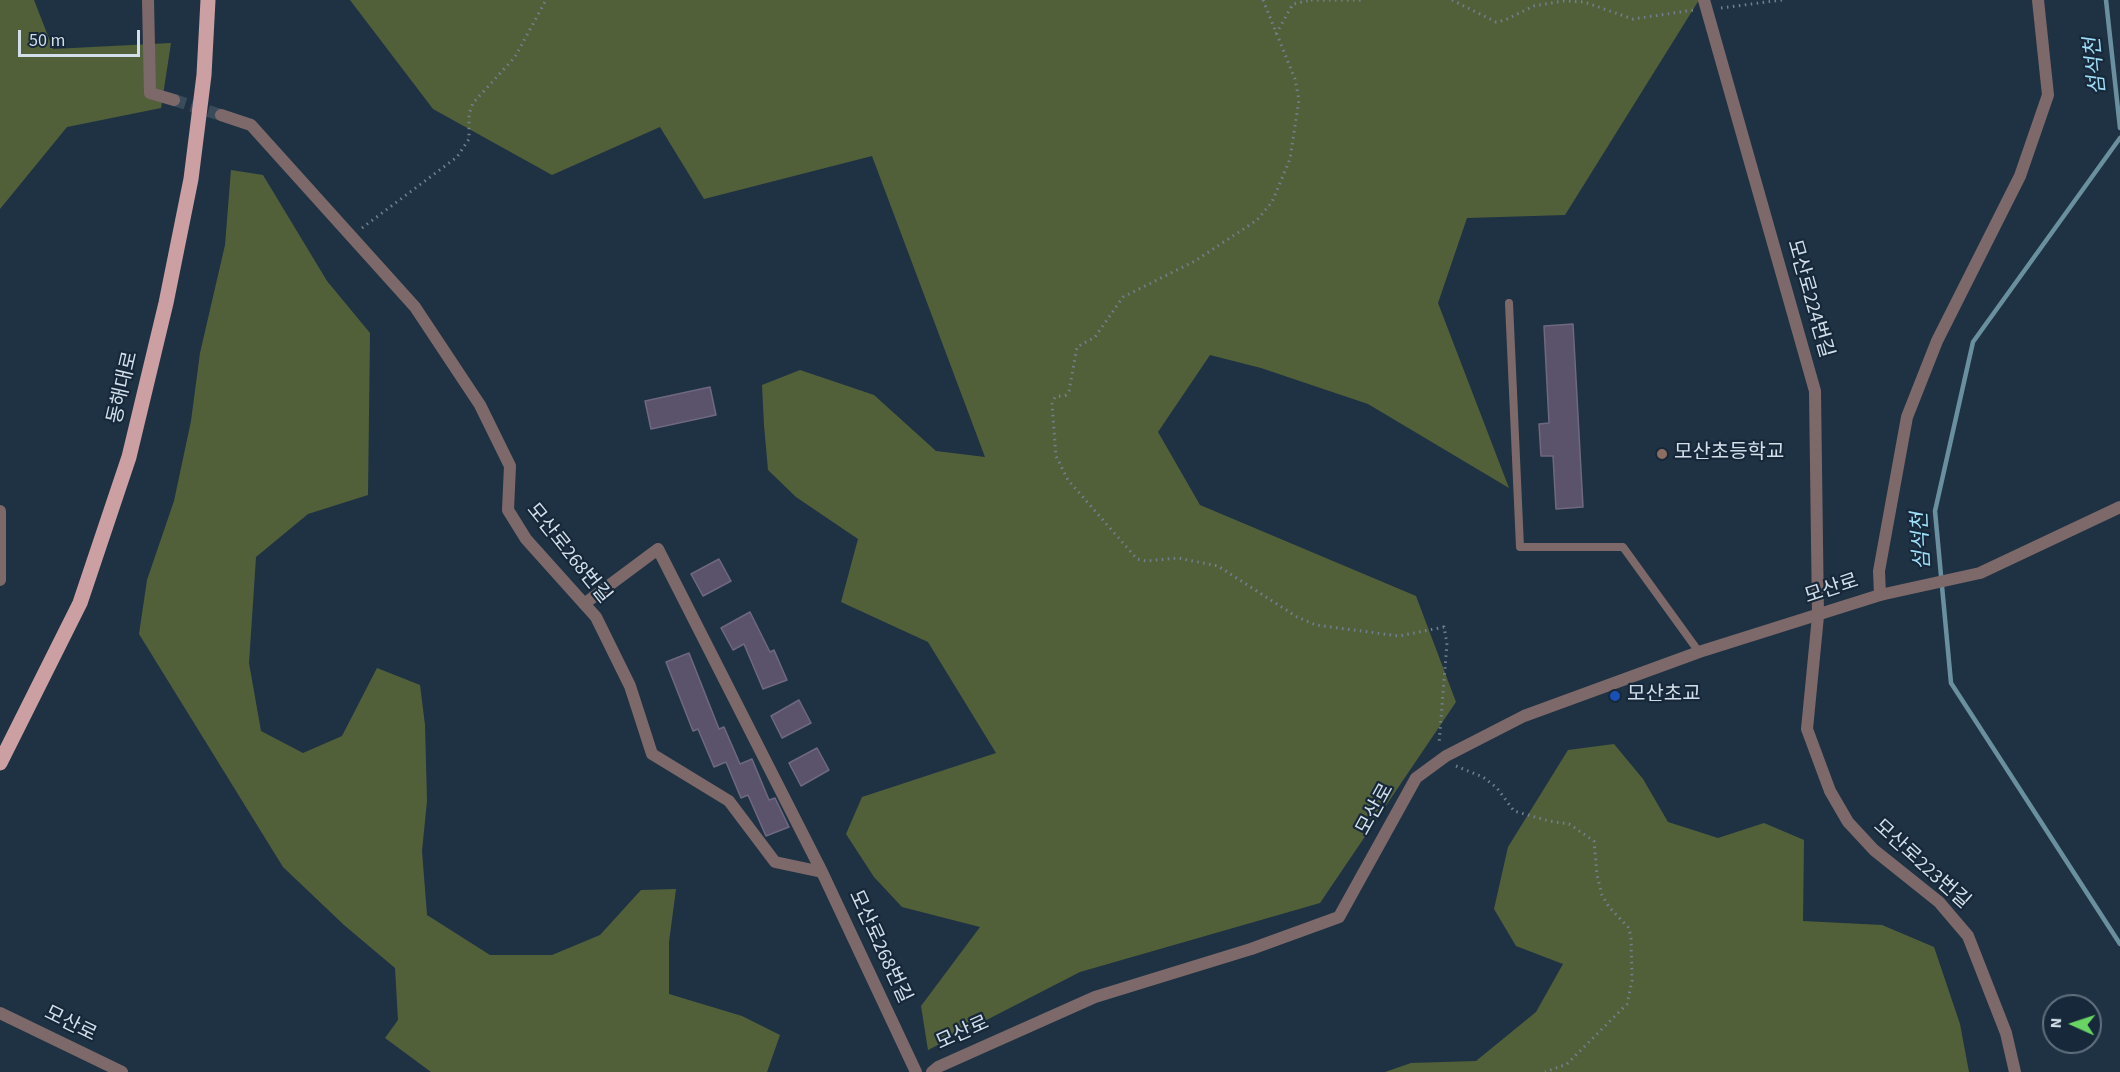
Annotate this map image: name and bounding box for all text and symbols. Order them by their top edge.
scale bar [21,18,142,56]
text: 50 m [29,28,65,53]
water label: 섬석천 [2081,36,2113,96]
street label: 모산로224번길 [1781,237,1837,361]
street label: 동해대로 [104,349,144,427]
place label: 모산초등학교 [1674,442,1784,466]
marker: 모산초등학교 [1655,447,1669,461]
street label: 모산로268번길 [520,499,616,609]
water label: 섬석천 [1909,511,1937,571]
street label: 모산로 [1802,570,1862,610]
place label: 모산초교 [1627,684,1701,708]
marker: 모산초교 [1608,689,1622,703]
street label: 모산로 [1352,780,1400,840]
street label: 모산로223번길 [1868,815,1974,915]
street label: 모산로268번길 [842,887,916,1007]
north arrow [2042,994,2102,1054]
street label: 모산로 [40,1002,100,1048]
street label: 모산로 [933,1012,993,1056]
text: N [2045,1017,2067,1029]

